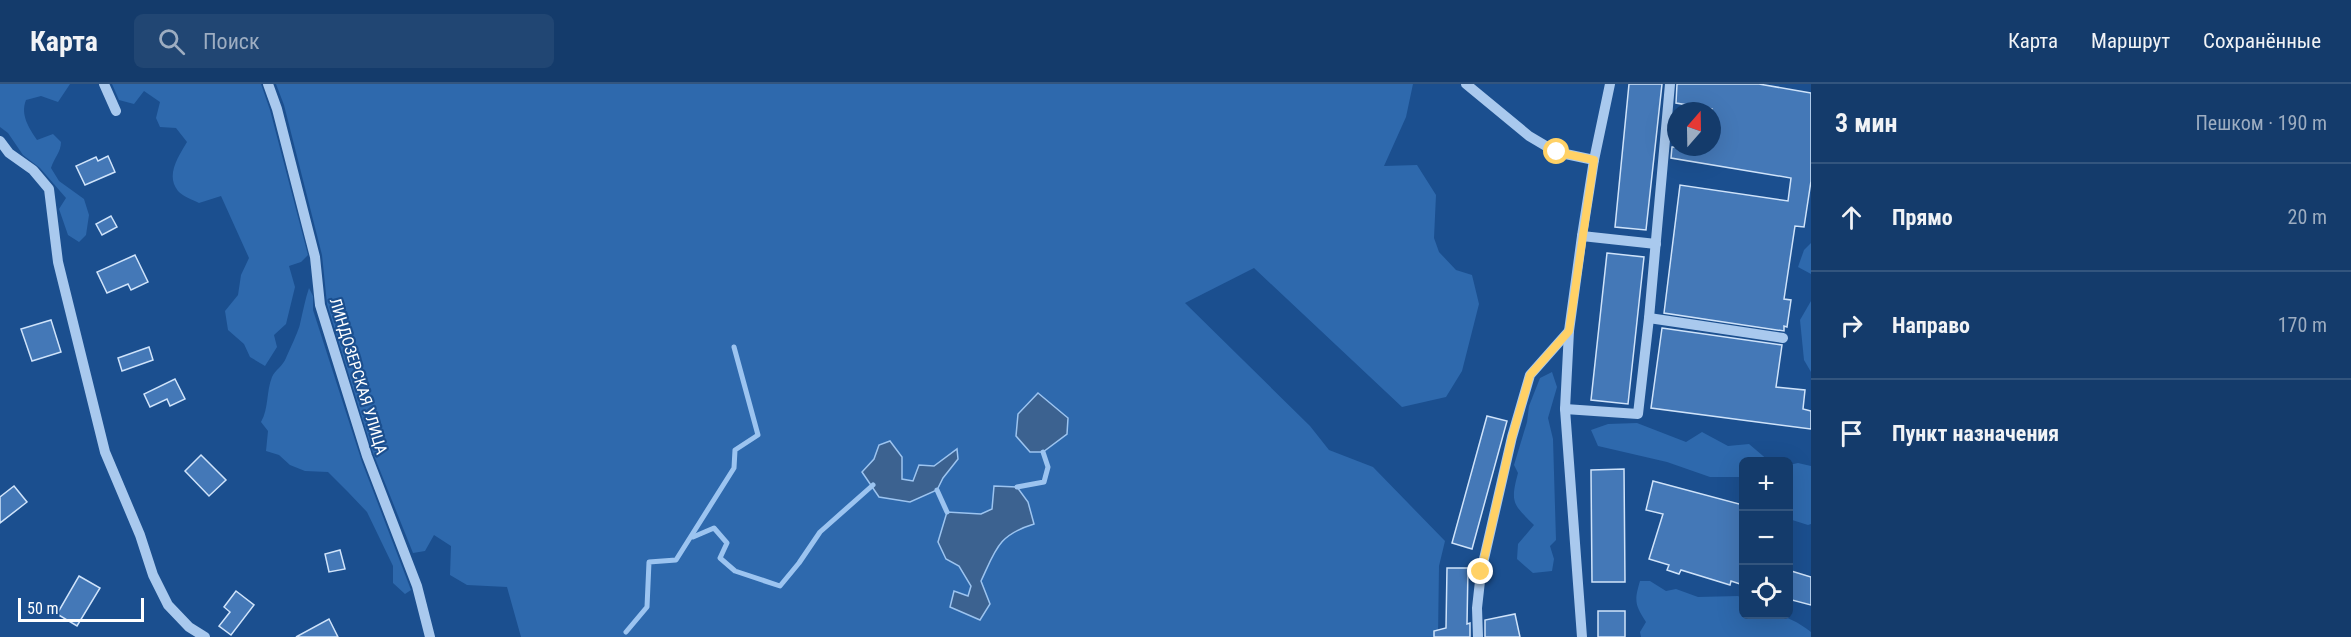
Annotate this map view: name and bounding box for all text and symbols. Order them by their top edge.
search box [134,14,554,68]
text: Карта [30,25,98,58]
icon: search [155,25,188,58]
text: Поиск [203,29,260,54]
text: Карта [2008,29,2058,53]
text: Маршрут [2091,29,2170,53]
text: Сохранённые [2203,29,2321,53]
north arrow [1667,102,1721,156]
text: 3 мин [1835,108,1897,138]
text: Пешком · 190 m [2195,111,2327,135]
route start [1543,138,1569,164]
icon: ahead [1835,201,1868,234]
text: Прямо [1892,205,1953,230]
text: 20 m [2288,205,2327,229]
street label: ЛИНДОЗЕРСКАЯ УЛИЦА [326,296,391,457]
icon: right [1835,309,1868,342]
text: Направо [1892,313,1970,338]
text: 170 m [2278,313,2327,337]
icon: arrive [1835,417,1868,450]
text: Пункт назначения [1892,421,2059,446]
map controls [1739,457,1793,619]
button: + [1739,457,1793,511]
button: − [1739,511,1793,565]
route end [1467,558,1493,584]
button: locate [1739,565,1793,619]
scale bar [18,595,144,622]
text: 50 m [27,599,59,618]

